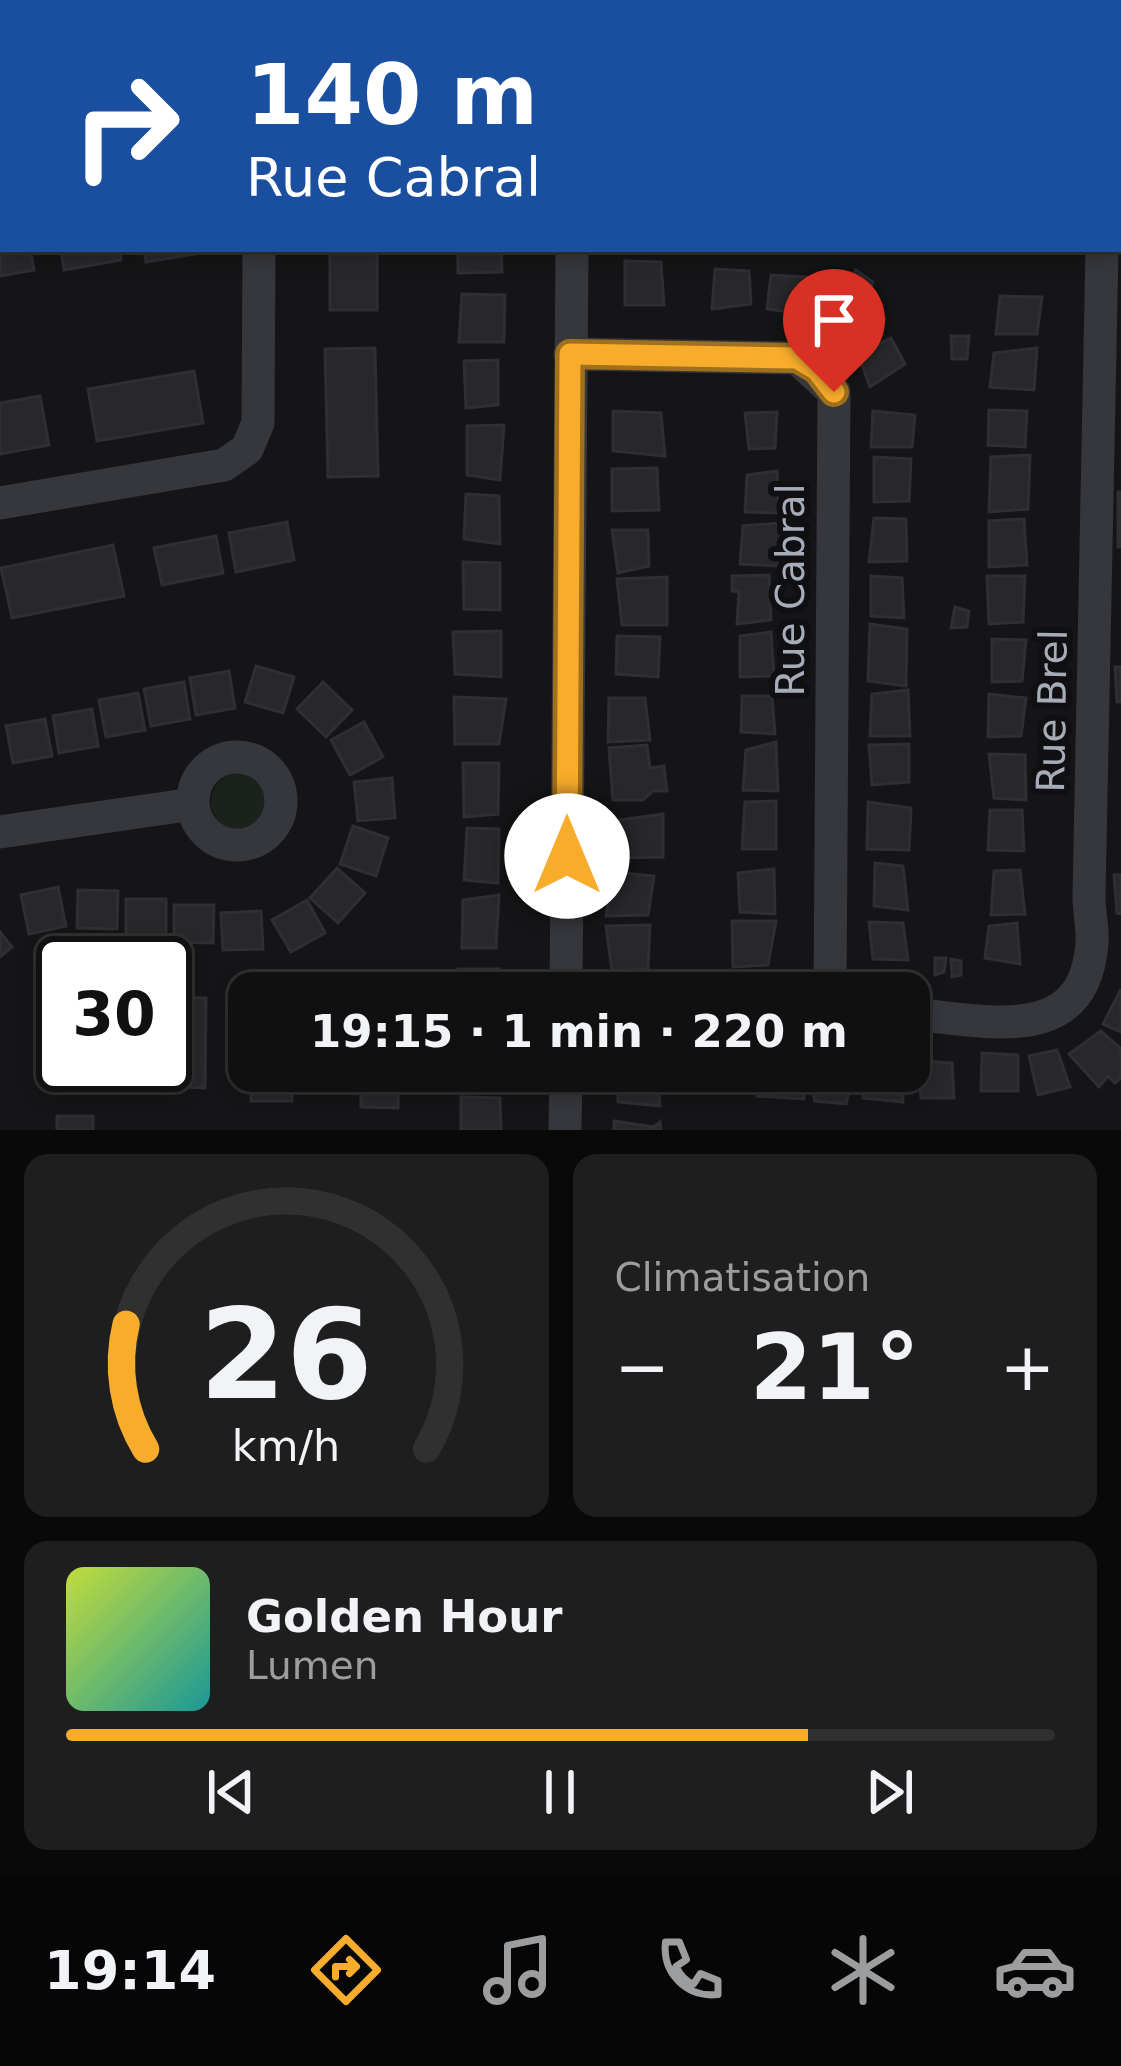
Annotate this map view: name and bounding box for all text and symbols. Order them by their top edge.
text: 140 m [246,46,538,144]
icon: right [48,48,204,204]
text: Rue Cabral [246,146,541,209]
pin [783,269,885,392]
icon: arrive [801,287,867,353]
street label: Rue Cabral [768,483,813,697]
street label: Rue Brel [1028,629,1076,793]
position arrow [504,793,630,919]
speed limit sign: 30 [36,936,192,1092]
text: 19:15 · 1 min · 220 m [310,1005,848,1058]
text: Climatisation [615,1255,870,1300]
text: 26 [199,1282,373,1427]
text: 21° [750,1315,920,1420]
text: − [615,1329,670,1406]
text: + [1000,1329,1055,1406]
text: km/h [232,1420,340,1470]
text: Golden Hour [246,1590,563,1643]
text: Lumen [246,1643,378,1688]
icon: previous [198,1759,264,1825]
icon: pause [527,1759,593,1825]
icon: next [857,1759,923,1825]
icon: directions [304,1928,388,2012]
icon: music [476,1928,560,2012]
icon: phone [648,1928,732,2012]
icon: climate [821,1928,905,2012]
icon: car [993,1928,1077,2012]
text: 19:14 [44,1939,216,2002]

